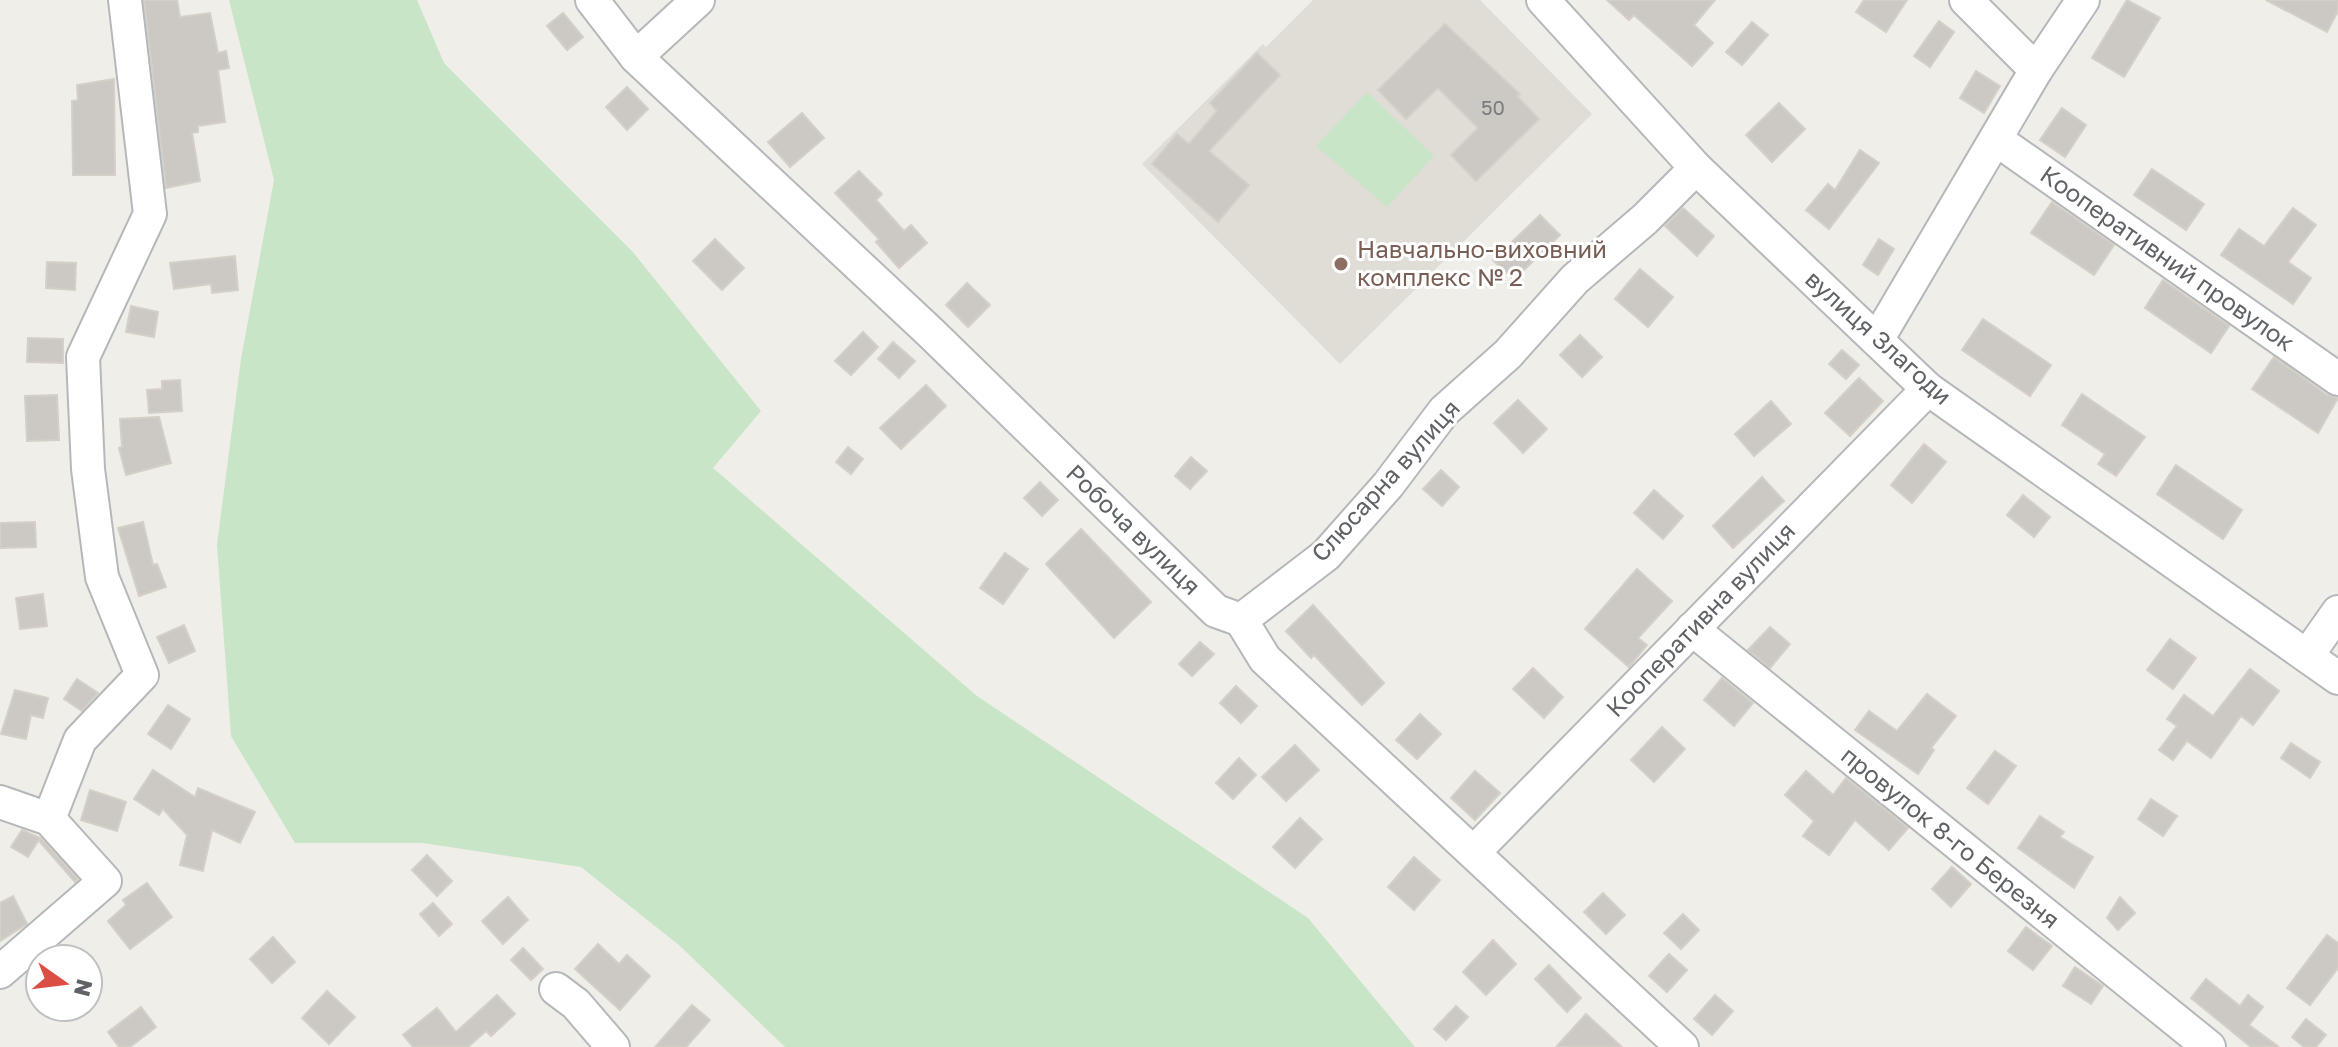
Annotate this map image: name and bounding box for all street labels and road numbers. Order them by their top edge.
street label: Кооперативний провулок [2035,159,2301,357]
street label: вулиця Злагоди [1800,264,1958,410]
street label: Слюсарна вулиця [1305,393,1465,567]
street label: Робоча вулиця [1061,458,1207,600]
street label: Кооперативна вулиця [1599,516,1800,722]
street label: провулок 8-го Березня [1836,740,2066,934]

